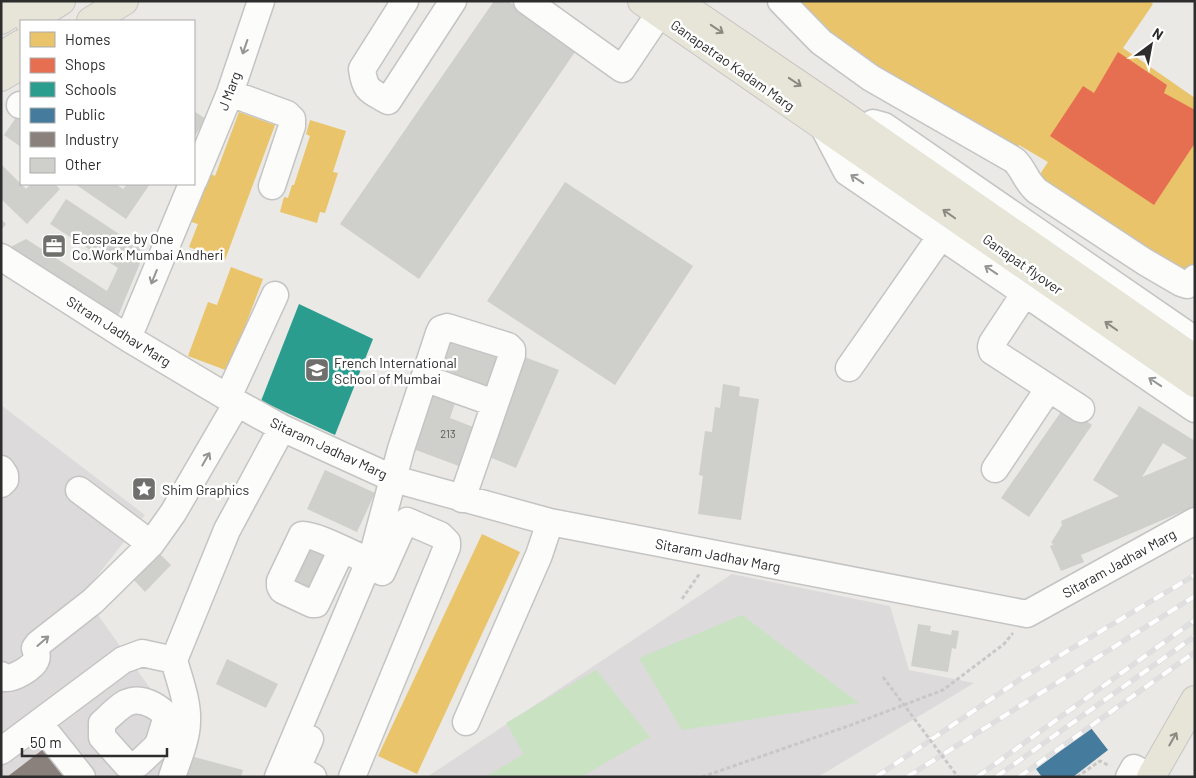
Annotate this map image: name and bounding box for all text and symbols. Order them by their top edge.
street label: Ganapatrao Kadam Marg [668,16,798,114]
legend [20,20,195,185]
north arrow [1126,20,1176,70]
one-way arrow [709,24,723,34]
text: N [1150,24,1167,43]
text: Homes [65,30,110,48]
one-way arrow [240,39,250,55]
text: Shops [65,55,105,73]
street label: J Marg [214,69,244,113]
one-way arrow [787,77,801,87]
text: Schools [65,80,117,98]
text: Public [65,105,105,123]
text: Industry [65,130,119,148]
text: Other [65,155,102,173]
one-way arrow [850,173,864,184]
one-way arrow [942,209,956,219]
place label: Ecospaze by One Co.Work Mumbai Andheri [72,230,223,263]
street label: Ganapat flyover [980,230,1066,298]
office icon: Ecospaze by One Co.Work Mumbai Andheri [41,233,67,259]
one-way arrow [985,265,999,275]
one-way arrow [148,269,158,284]
street label: Sitram Jadhav Marg [64,292,174,370]
one-way arrow [1105,321,1119,331]
place label: French International School of Mumbai [334,354,457,387]
school or university icon: French International School of Mumbai [304,357,330,383]
one-way arrow [1148,377,1162,387]
street label: Sitaram Jadhav Marg [268,413,390,483]
house number: 213 [440,427,456,440]
one-way arrow [201,452,211,466]
place icon: Shim Graphics [131,476,157,502]
place label: Shim Graphics [162,481,250,498]
street label: Sitaram Jadhav Marg [1059,525,1179,601]
street label: Sitaram Jadhav Marg [654,535,782,575]
one-way arrow [36,635,49,646]
scale bar [22,726,168,758]
one-way arrow [1168,731,1178,746]
text: 50 m [30,733,62,751]

